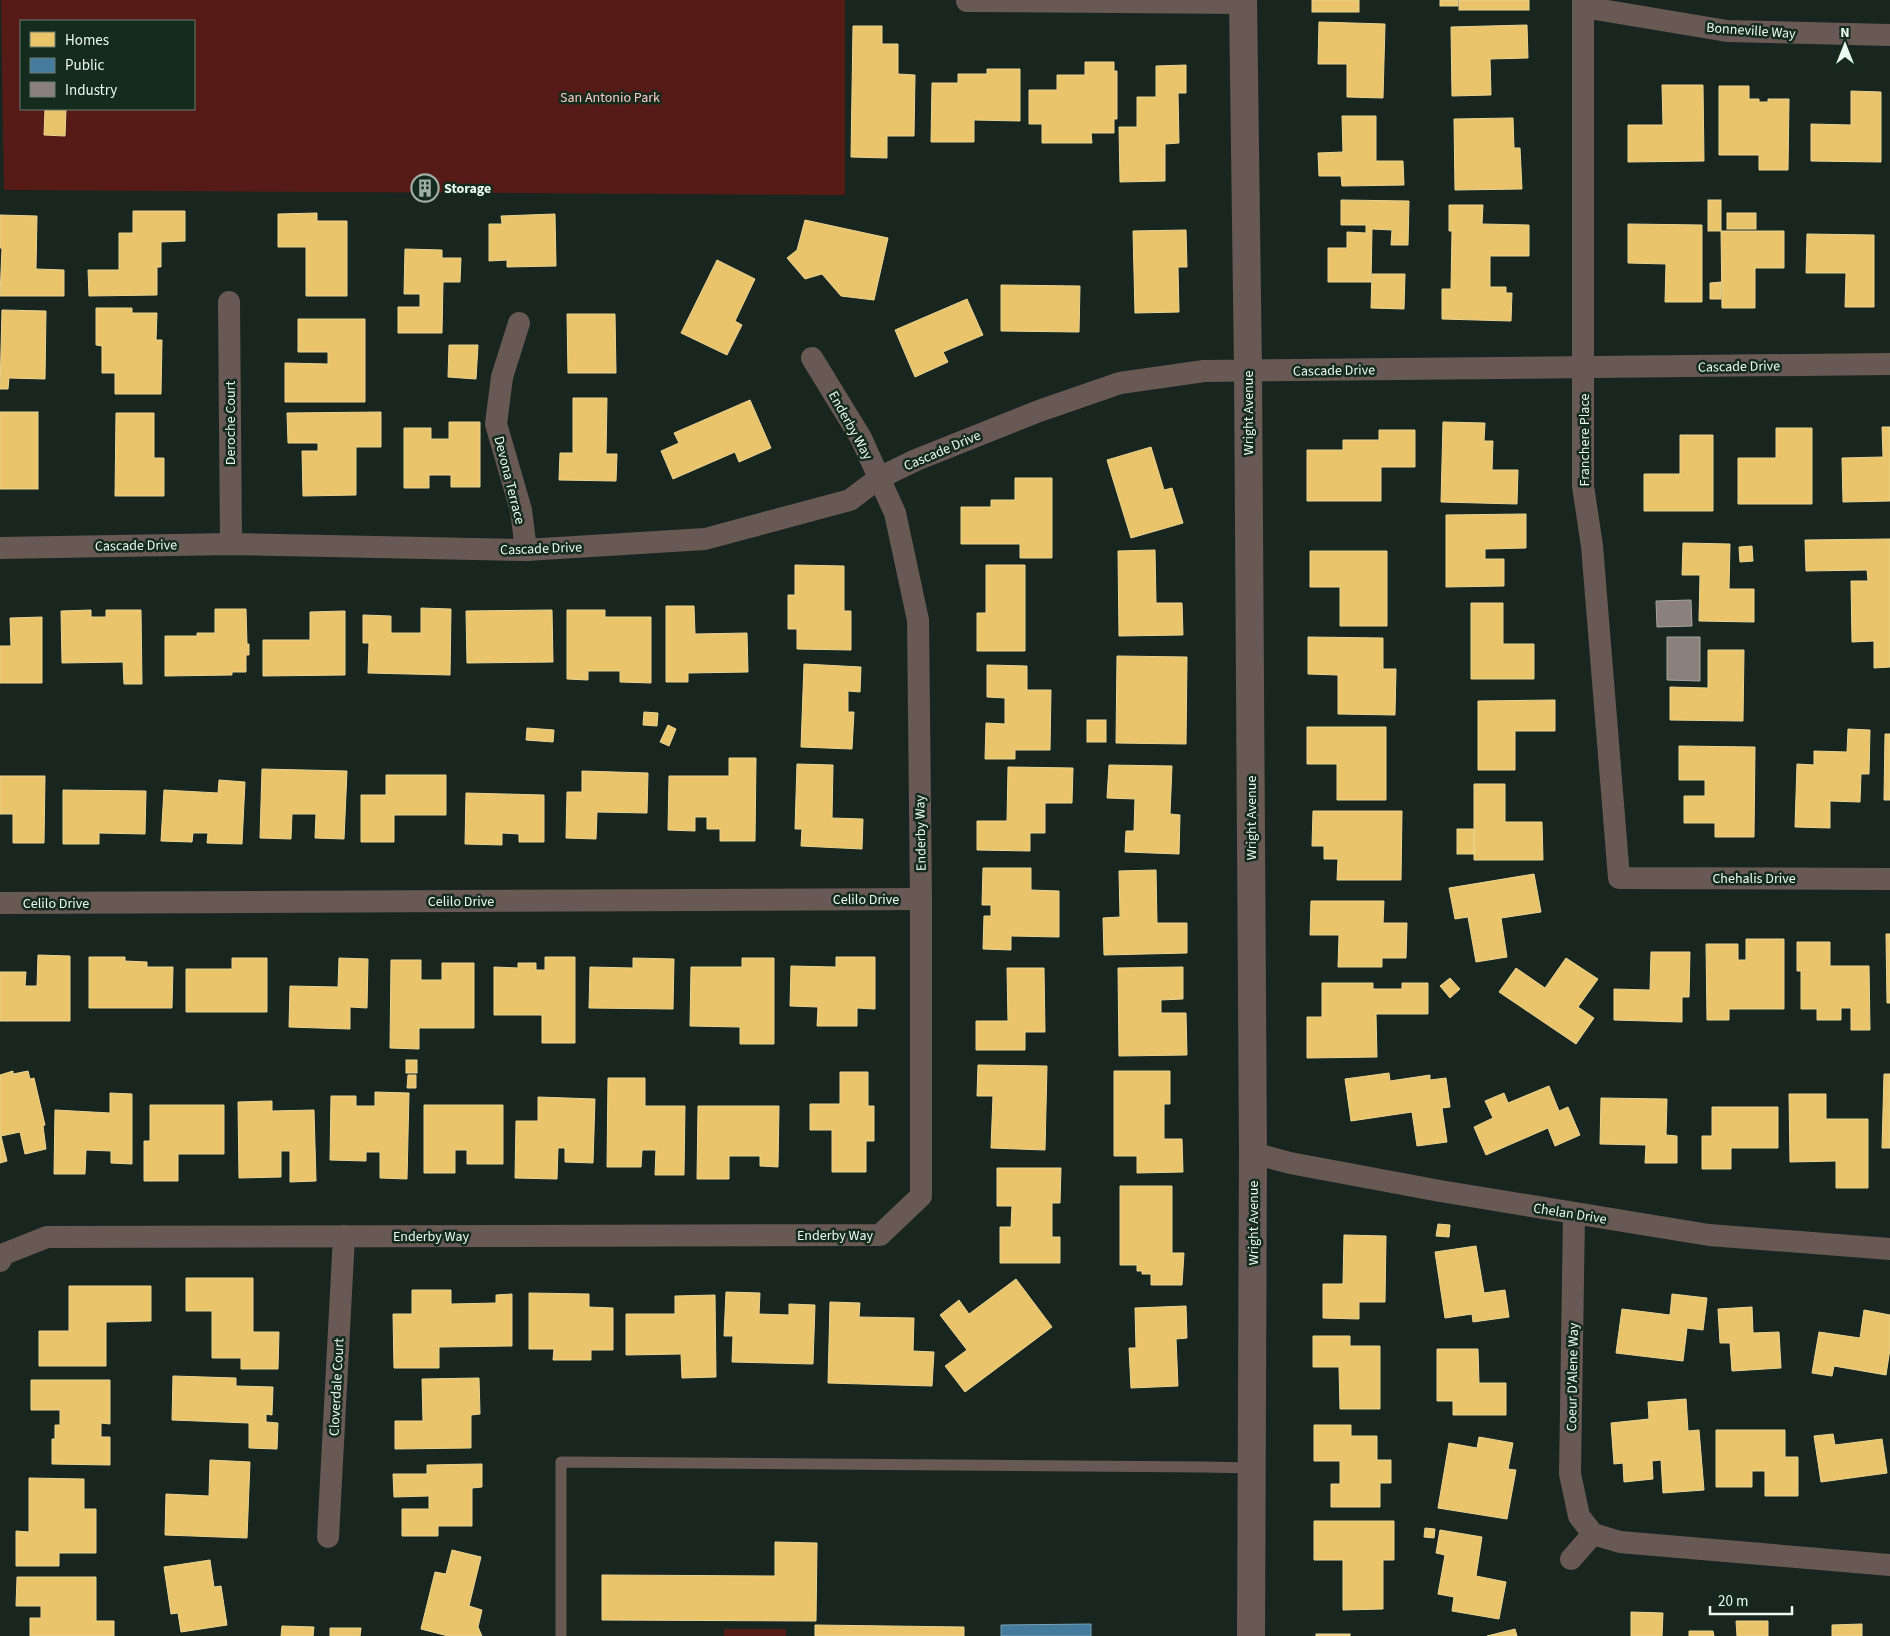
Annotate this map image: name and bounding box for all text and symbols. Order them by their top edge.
street label: Bonneville Way [1706,18,1797,44]
legend [20,20,195,110]
north arrow [1820,20,1870,70]
text: N [1840,23,1850,43]
text: Homes [65,30,109,51]
text: Public [65,55,104,76]
text: Industry [65,80,117,101]
park label: San Antonio Park [560,88,660,108]
building icon: Storage [410,173,440,203]
place label: Storage [444,179,491,199]
street label: Cascade Drive [1698,356,1780,378]
street label: Cascade Drive [1293,360,1375,382]
street label: Wright Avenue [1239,371,1259,455]
street label: Deroche Court [221,381,241,465]
street label: Enderby Way [823,387,878,464]
street label: Franchere Place [1575,394,1595,486]
street label: Cascade Drive [901,426,984,476]
street label: Devona Terrace [488,434,530,526]
street label: Cascade Drive [95,535,177,557]
street label: Cascade Drive [500,538,582,560]
street label: Wright Avenue [1242,776,1262,860]
street label: Enderby Way [910,794,932,871]
street label: Chehalis Drive [1712,869,1796,889]
street label: Celilo Drive [833,890,899,910]
street label: Celilo Drive [428,892,494,912]
street label: Celilo Drive [23,894,89,914]
street label: Wright Avenue [1244,1181,1264,1265]
street label: Chelan Drive [1532,1198,1608,1230]
street label: Enderby Way [797,1226,873,1246]
street label: Enderby Way [393,1227,469,1247]
street label: Coeur D'Alene Way [1562,1322,1584,1432]
street label: Cloverdale Court [324,1337,350,1437]
scale bar [1710,1584,1792,1616]
text: 20 m [1718,1591,1748,1612]

